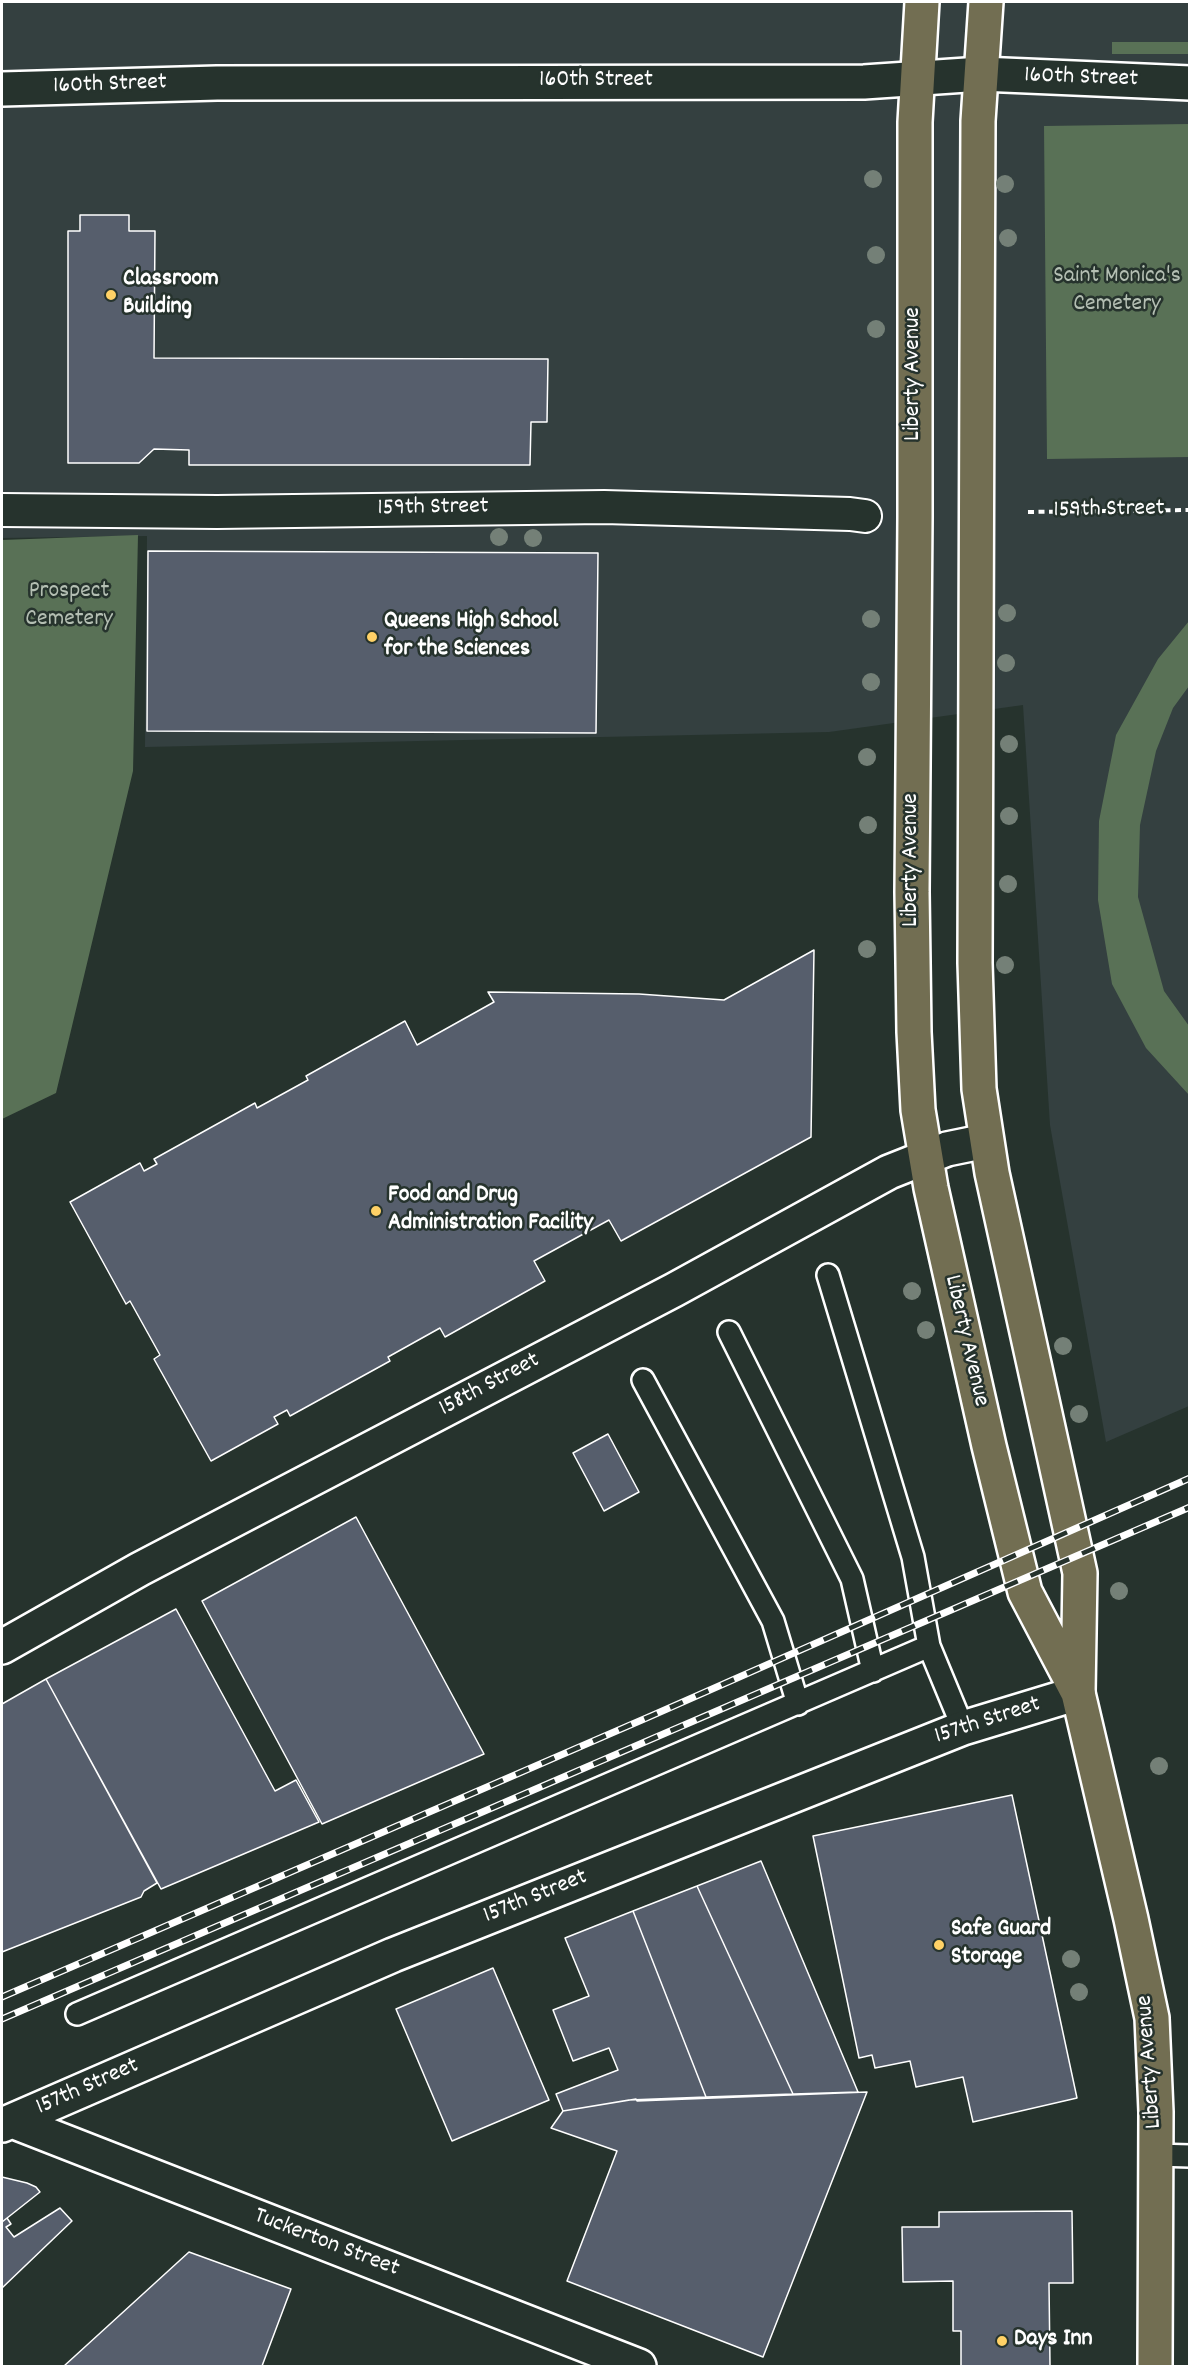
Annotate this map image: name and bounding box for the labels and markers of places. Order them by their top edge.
place label: Classroom Building [123,267,219,323]
marker: Classroom Building [104,288,118,302]
place label: Queens High School for the Sciences [384,609,558,665]
marker: Queens High School for the Sciences [365,630,379,644]
place label: Food and Drug Administration Facility [388,1183,593,1239]
marker: Food and Drug Administration Facility [369,1204,383,1218]
place label: Safe Guard Storage [951,1917,1051,1973]
marker: Safe Guard Storage [932,1938,946,1952]
place label: Days Inn [1014,2327,1093,2355]
marker: Days Inn [995,2334,1009,2348]

